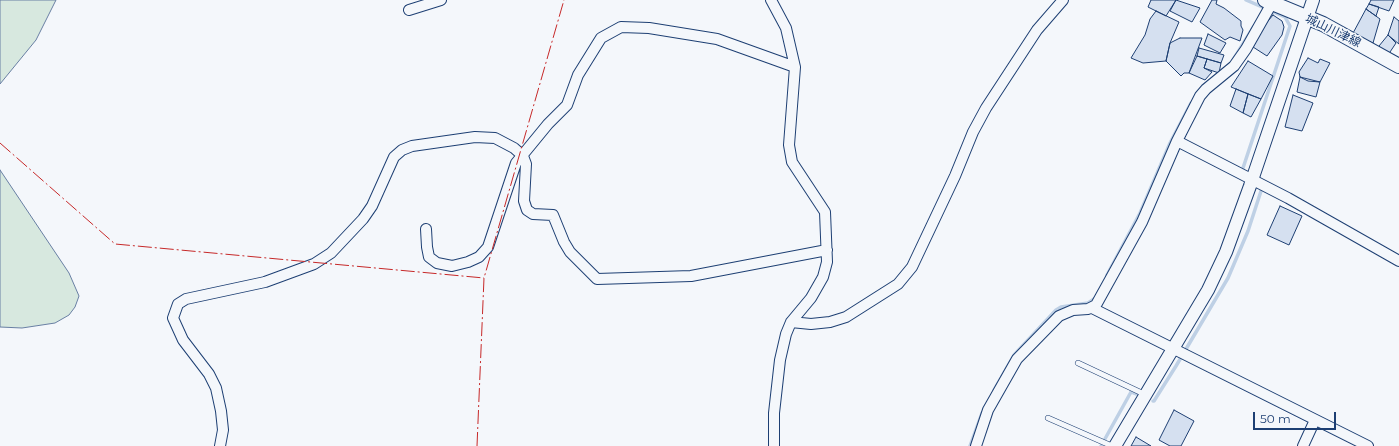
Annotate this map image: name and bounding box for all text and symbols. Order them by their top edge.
street label: 城山川津線 [1303,11,1363,51]
scale bar [1255,404,1338,430]
text: 50 m [1260,411,1291,426]

